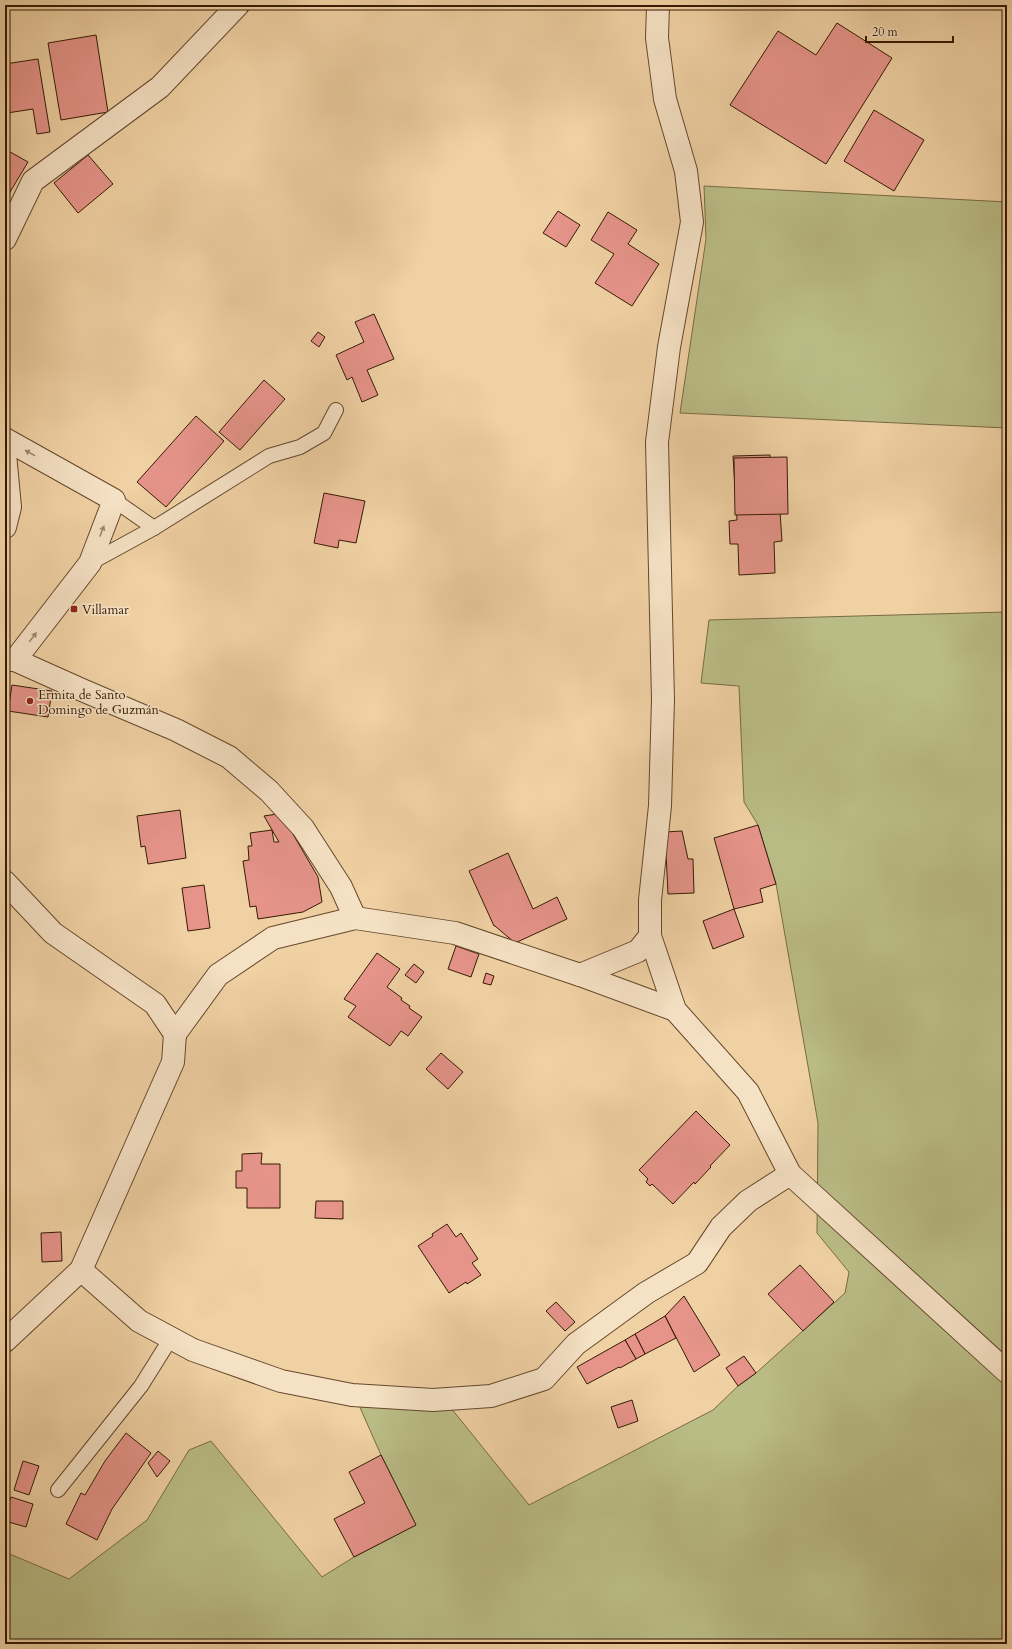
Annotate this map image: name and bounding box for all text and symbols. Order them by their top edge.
scale bar [866,18,953,44]
text: 20 m [872,24,899,40]
one-way arrow [24,449,36,456]
one-way arrow [99,525,105,537]
place label: Villamar [82,601,129,619]
marker: Villamar [69,604,79,614]
one-way arrow [28,632,37,643]
place label: Ermita de Santo Domingo de Guzmán [38,686,160,719]
marker: Ermita de Santo Domingo de Guzmán [25,696,35,706]

